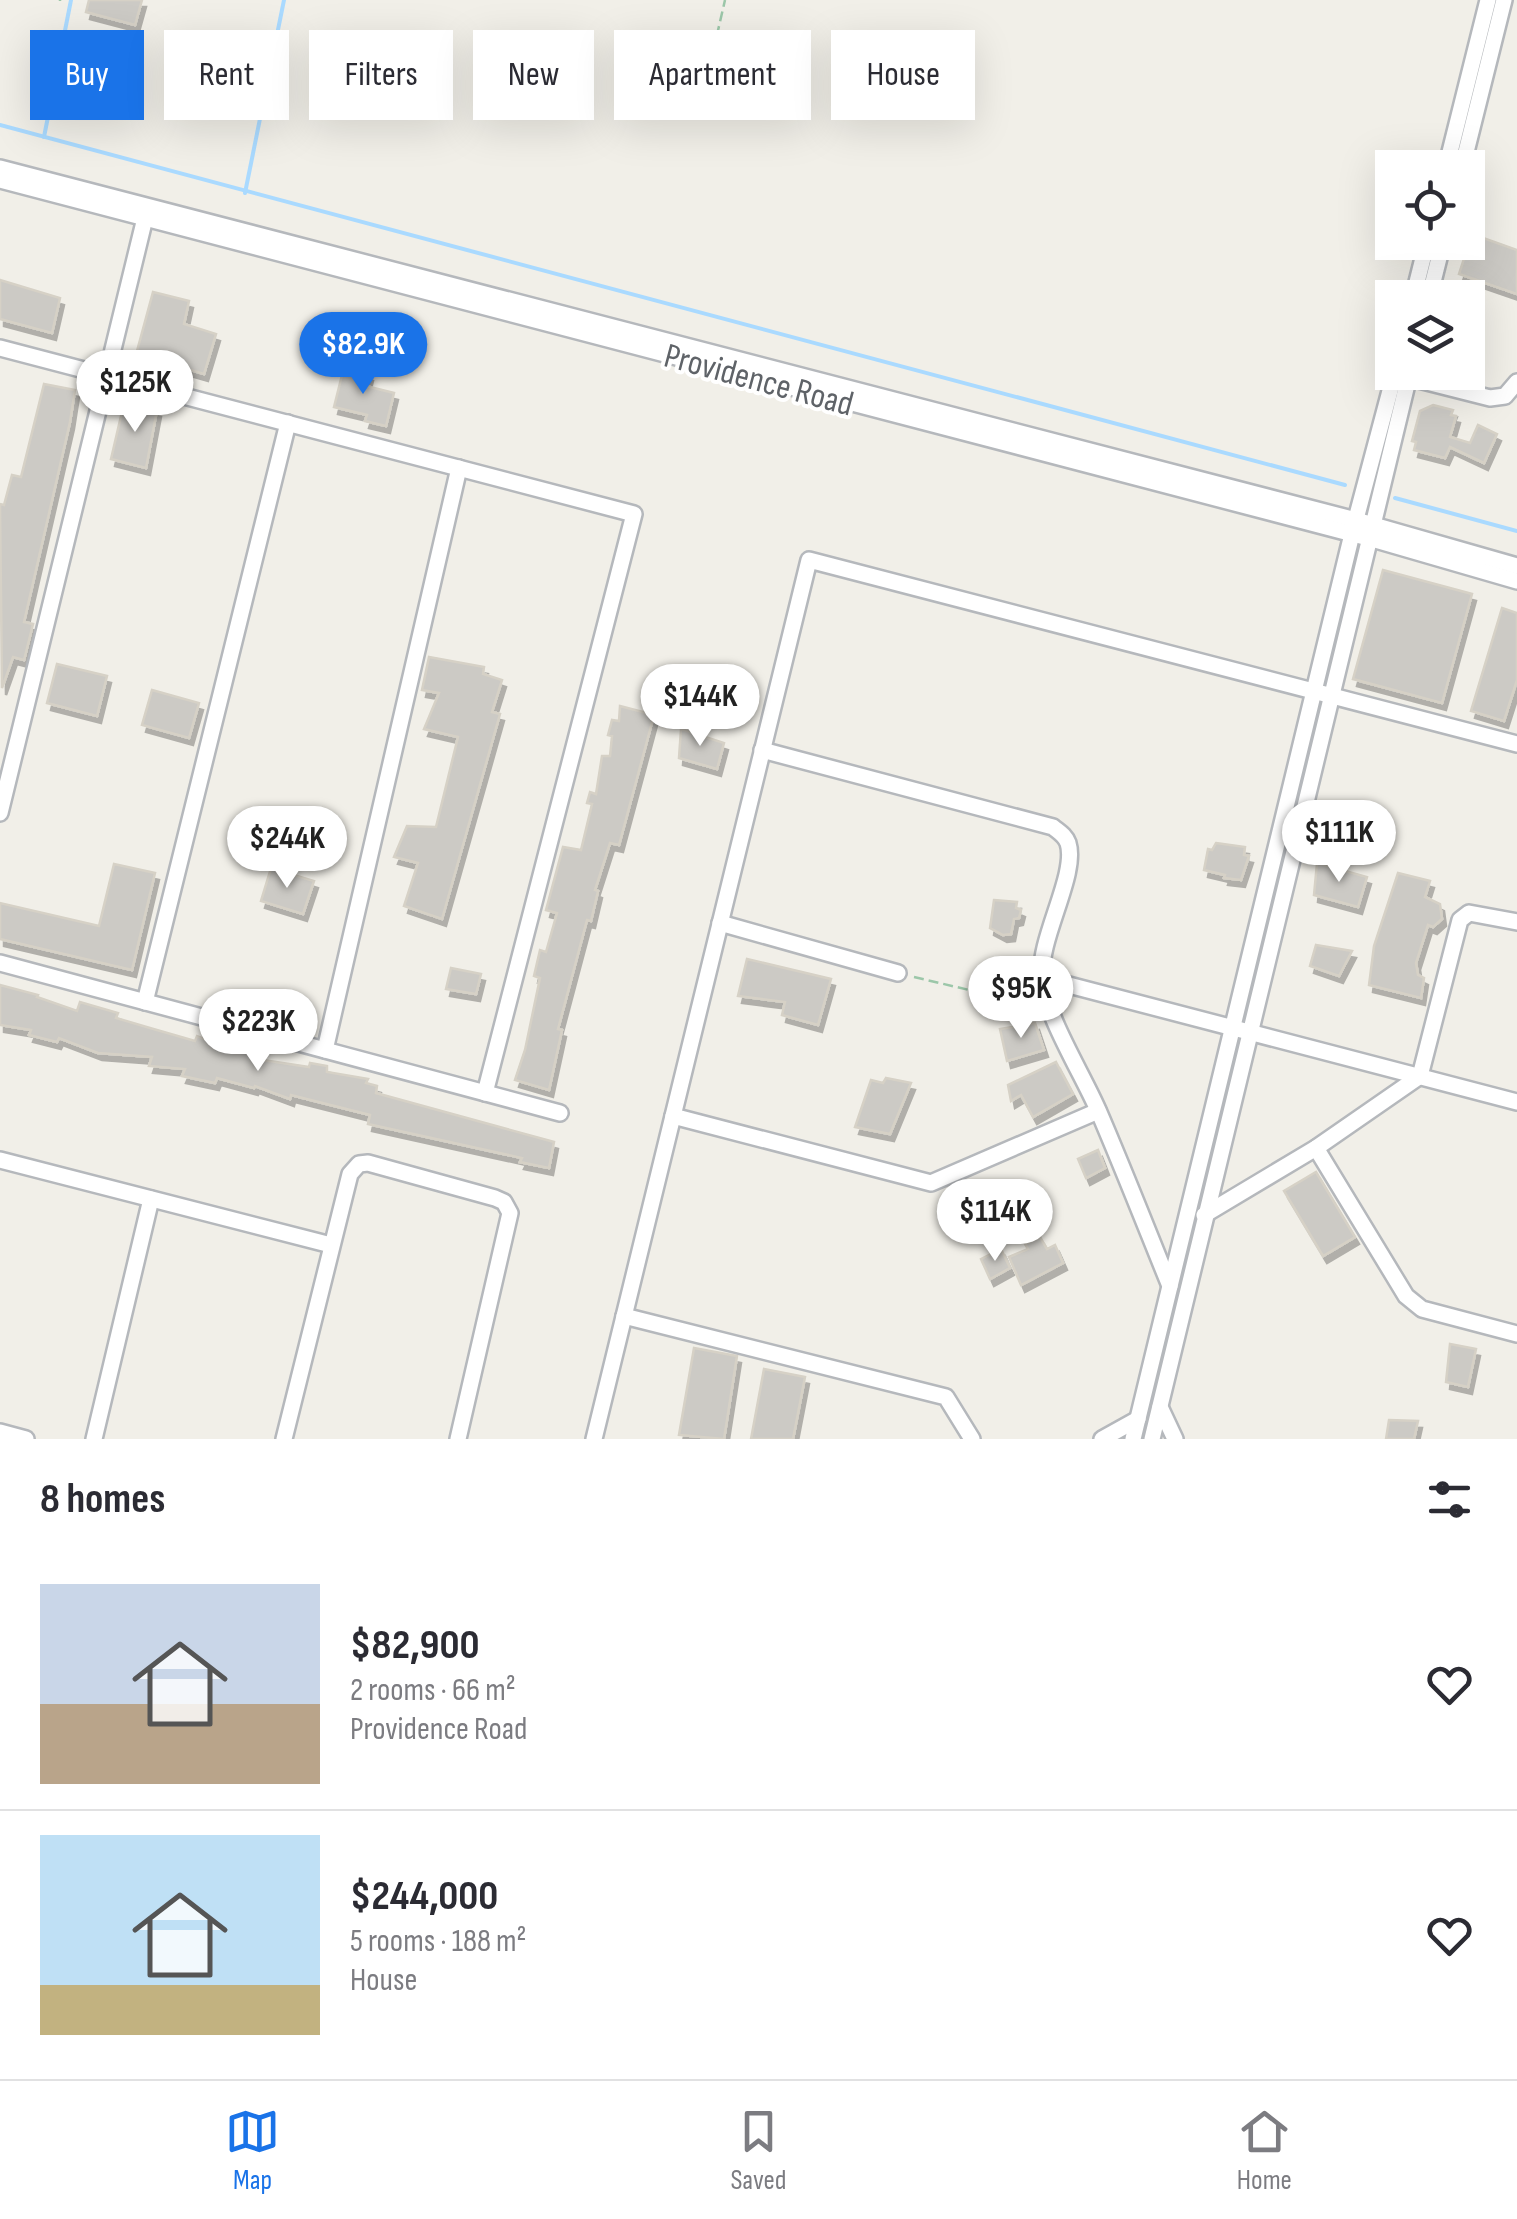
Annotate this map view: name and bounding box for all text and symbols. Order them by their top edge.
chip: Buy [30,30,144,120]
chip: Rent [164,30,289,120]
chip: Filters [309,30,453,120]
chip: New [473,30,594,120]
chip: Apartment [614,30,811,120]
chip: House [831,30,975,120]
map controls [1375,150,1485,390]
button: locate [1375,150,1485,260]
button: layers [1375,280,1485,390]
pin: $82.9K [282,312,444,397]
text: $82.9K [321,325,405,364]
street label: Providence Road [659,335,858,426]
pin: $125K [65,350,205,435]
text: $125K [98,363,172,402]
pin: $144K [630,664,770,749]
text: $144K [663,677,737,716]
pin: $111K [1269,800,1409,885]
pin: $244K [217,806,357,891]
text: $111K [1304,813,1374,852]
text: $244K [249,819,325,858]
pin: $95K [962,956,1080,1041]
text: $95K [990,969,1052,1008]
pin: $223K [188,989,328,1074]
text: $223K [221,1002,295,1041]
pin: $114K [925,1179,1065,1264]
text: $114K [959,1192,1031,1231]
icon: filters [1422,1472,1477,1527]
text: 8 homes [40,1474,165,1525]
text: $82,900 [350,1620,479,1671]
icon: home [120,1624,240,1744]
icon: heart [1422,1657,1477,1712]
text: 2 rooms · 66 m² [350,1671,516,1710]
text: Providence Road [350,1710,527,1749]
text: $244,000 [350,1871,498,1922]
icon: home [120,1875,240,1995]
icon: heart [1422,1908,1477,1963]
text: 5 rooms · 188 m² [350,1922,527,1961]
text: House [350,1961,417,2000]
tab: Map [225,2104,280,2197]
tab: Saved [730,2104,787,2197]
tab: Home [1237,2104,1292,2197]

